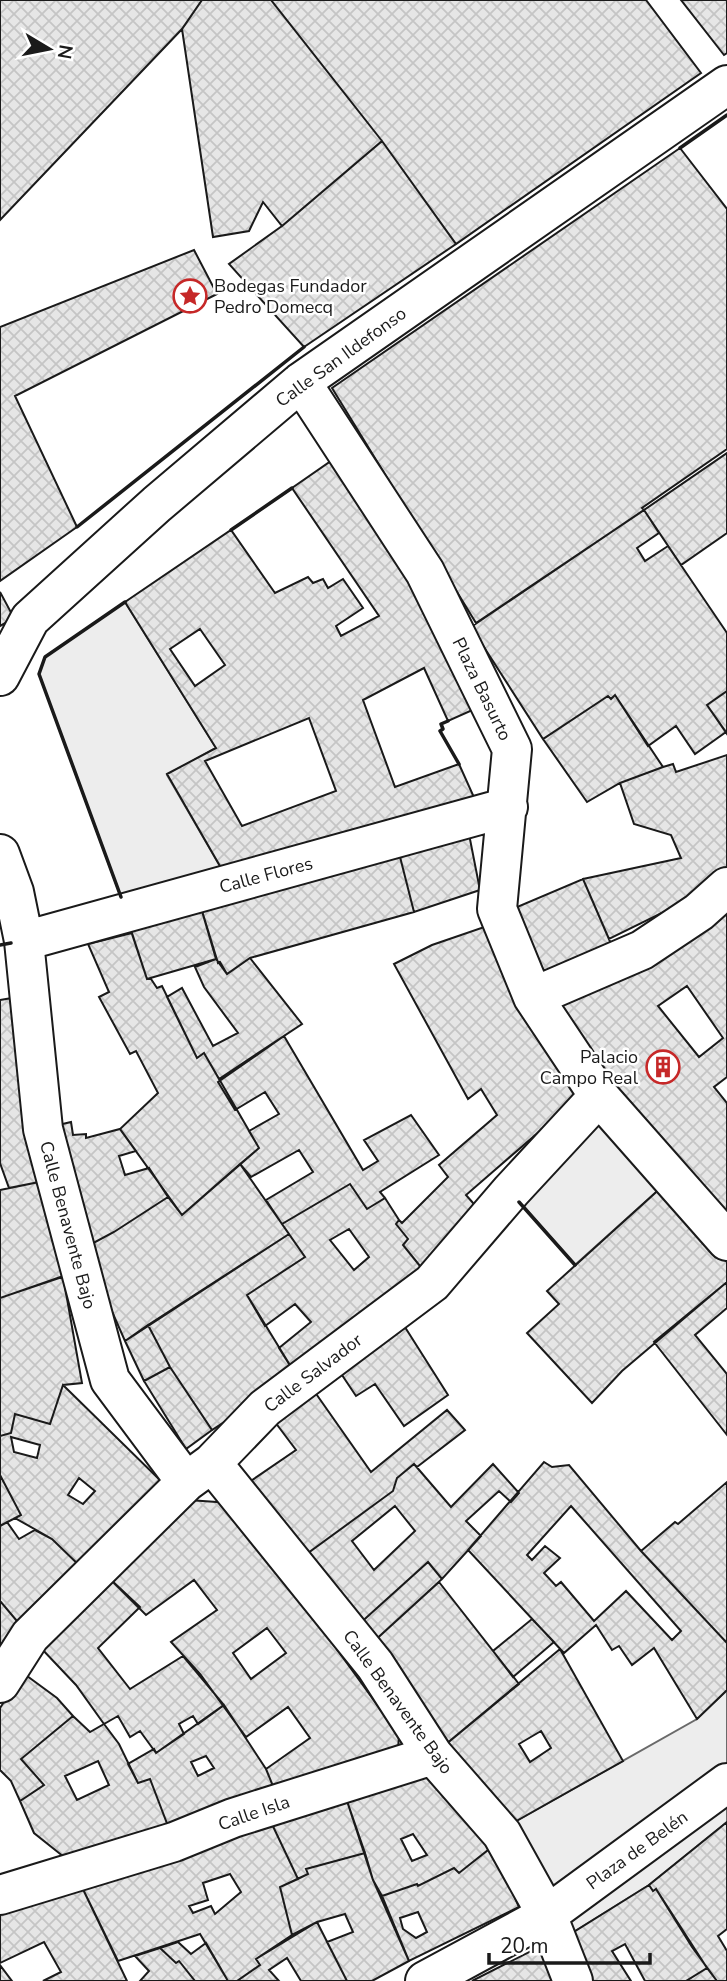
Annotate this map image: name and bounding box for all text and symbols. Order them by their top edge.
north arrow [14,14,84,84]
text: N [51,43,79,61]
place label: Bodegas Fundador Pedro Domecq [214,274,367,319]
place icon: Bodegas Fundador Pedro Domecq [171,277,209,315]
street label: Calle San Ildefonso [271,301,411,413]
street label: Plaza Basurto [447,633,517,745]
street label: Calle Flores [217,851,315,899]
place label: Palacio Campo Real [540,1045,639,1090]
building icon: Palacio Campo Real [644,1048,682,1086]
street label: Calle Benavente Bajo [34,1138,102,1312]
street label: Calle Salvador [259,1328,368,1418]
street label: Calle Benavente Bajo [337,1625,459,1779]
street label: Calle Isla [215,1790,293,1836]
street label: Plaza de Belén [581,1805,693,1895]
scale bar [489,1922,650,1966]
text: 20 m [500,1932,549,1960]

